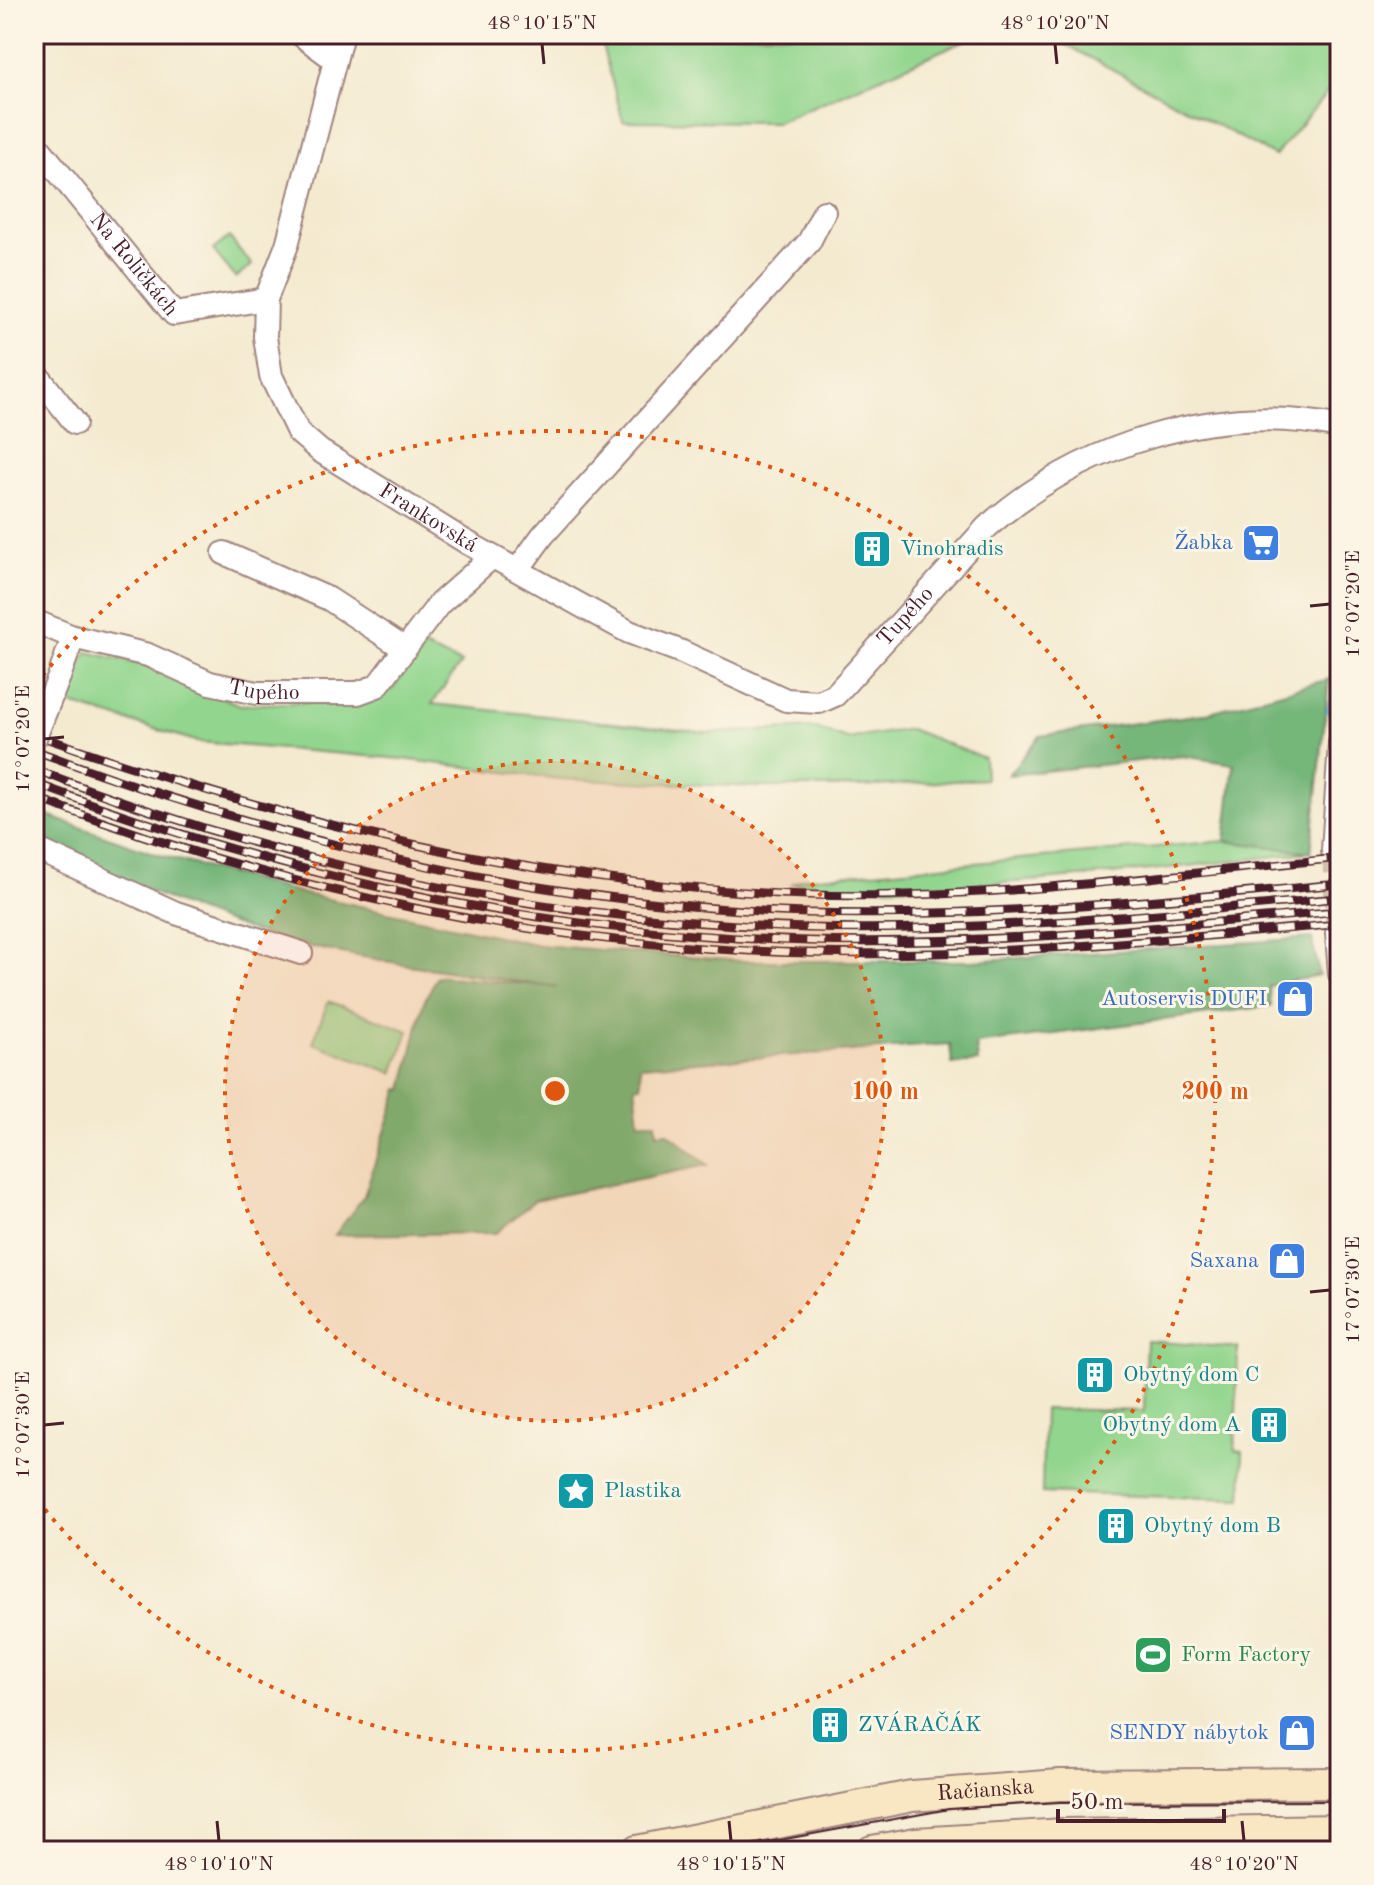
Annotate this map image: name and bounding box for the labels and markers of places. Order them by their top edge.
supermarket icon: Žabka [1240,522,1282,564]
building icon: Vinohradis [851,528,893,570]
place label: Žabka [1174,529,1233,554]
place label: Vinohradis [900,538,1004,560]
shop icon: Autoservis DUFI [1274,978,1316,1020]
place label: Autoservis DUFI [1101,988,1267,1010]
centre of rings [541,1077,569,1105]
shop icon: Saxana [1266,1240,1308,1282]
place label: Saxana [1189,1250,1259,1272]
building icon: Obytný dom C [1074,1354,1116,1396]
place label: Obytný dom C [1123,1364,1260,1386]
building icon: Obytný dom A [1248,1404,1290,1446]
place label: Obytný dom A [1102,1414,1241,1436]
place icon: Plastika [555,1470,597,1512]
place label: Plastika [604,1480,681,1502]
building icon: Obytný dom B [1095,1505,1137,1547]
place label: Obytný dom B [1144,1515,1281,1537]
sports icon: Form Factory [1132,1634,1174,1676]
place label: Form Factory [1181,1644,1311,1666]
building icon: ZVÁRAČÁK [809,1704,851,1746]
place label: ZVÁRAČÁK [858,1711,982,1736]
shop icon: SENDY nábytok [1276,1712,1318,1754]
place label: SENDY nábytok [1109,1722,1269,1744]

